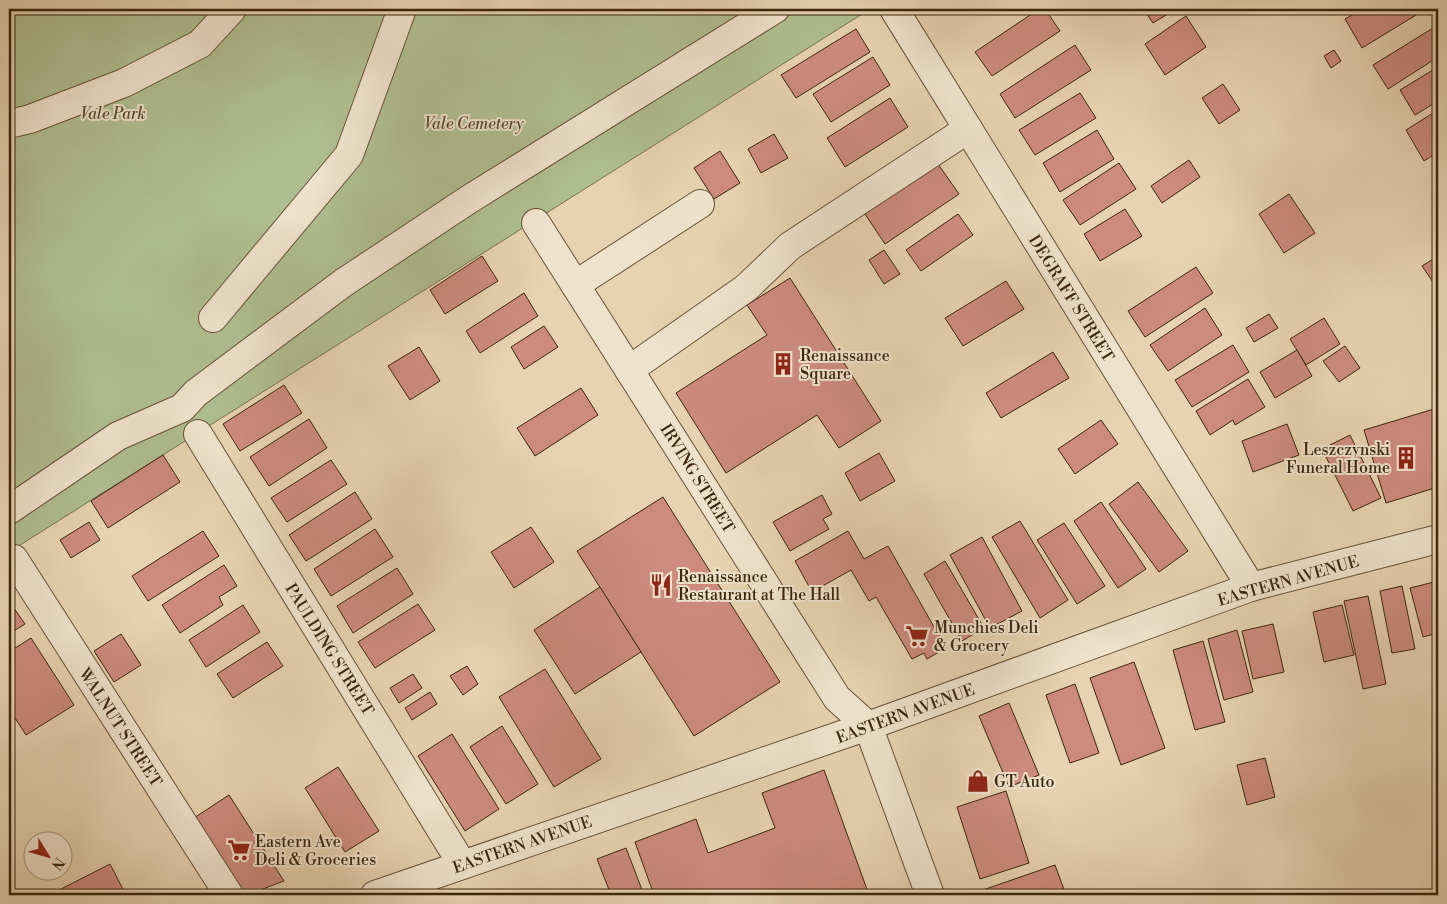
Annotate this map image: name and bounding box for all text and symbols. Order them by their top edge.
park label: Vale Park [80,104,146,124]
park label: Vale Cemetery [424,114,524,134]
street label: DEGRAFF STREET [1024,231,1118,366]
place label: Renaissance Square [800,346,890,384]
building icon: Renaissance Square [770,351,796,377]
street label: IRVING STREET [656,420,739,537]
place label: Leszczynski Funeral Home [1286,440,1390,478]
building icon: Leszczynski Funeral Home [1393,445,1419,471]
street label: EASTERN AVENUE [1215,551,1361,611]
place label: Renaissance Restaurant at The Hall [678,567,840,605]
restaurant icon: Renaissance Restaurant at The Hall [648,572,674,598]
street label: PAULDING STREET [280,580,378,719]
place label: Munchies Deli & Grocery [934,618,1038,656]
supermarket icon: Munchies Deli & Grocery [904,623,930,649]
street label: WALNUT STREET [74,664,166,791]
street label: EASTERN AVENUE [833,680,977,748]
shop icon: GT Auto [965,768,991,794]
place label: GT Auto [994,772,1054,792]
street label: EASTERN AVENUE [450,812,595,878]
north arrow [22,832,72,882]
place label: Eastern Ave Deli & Groceries [255,832,376,870]
supermarket icon: Eastern Ave Deli & Groceries [226,837,252,863]
text: N [47,853,68,873]

